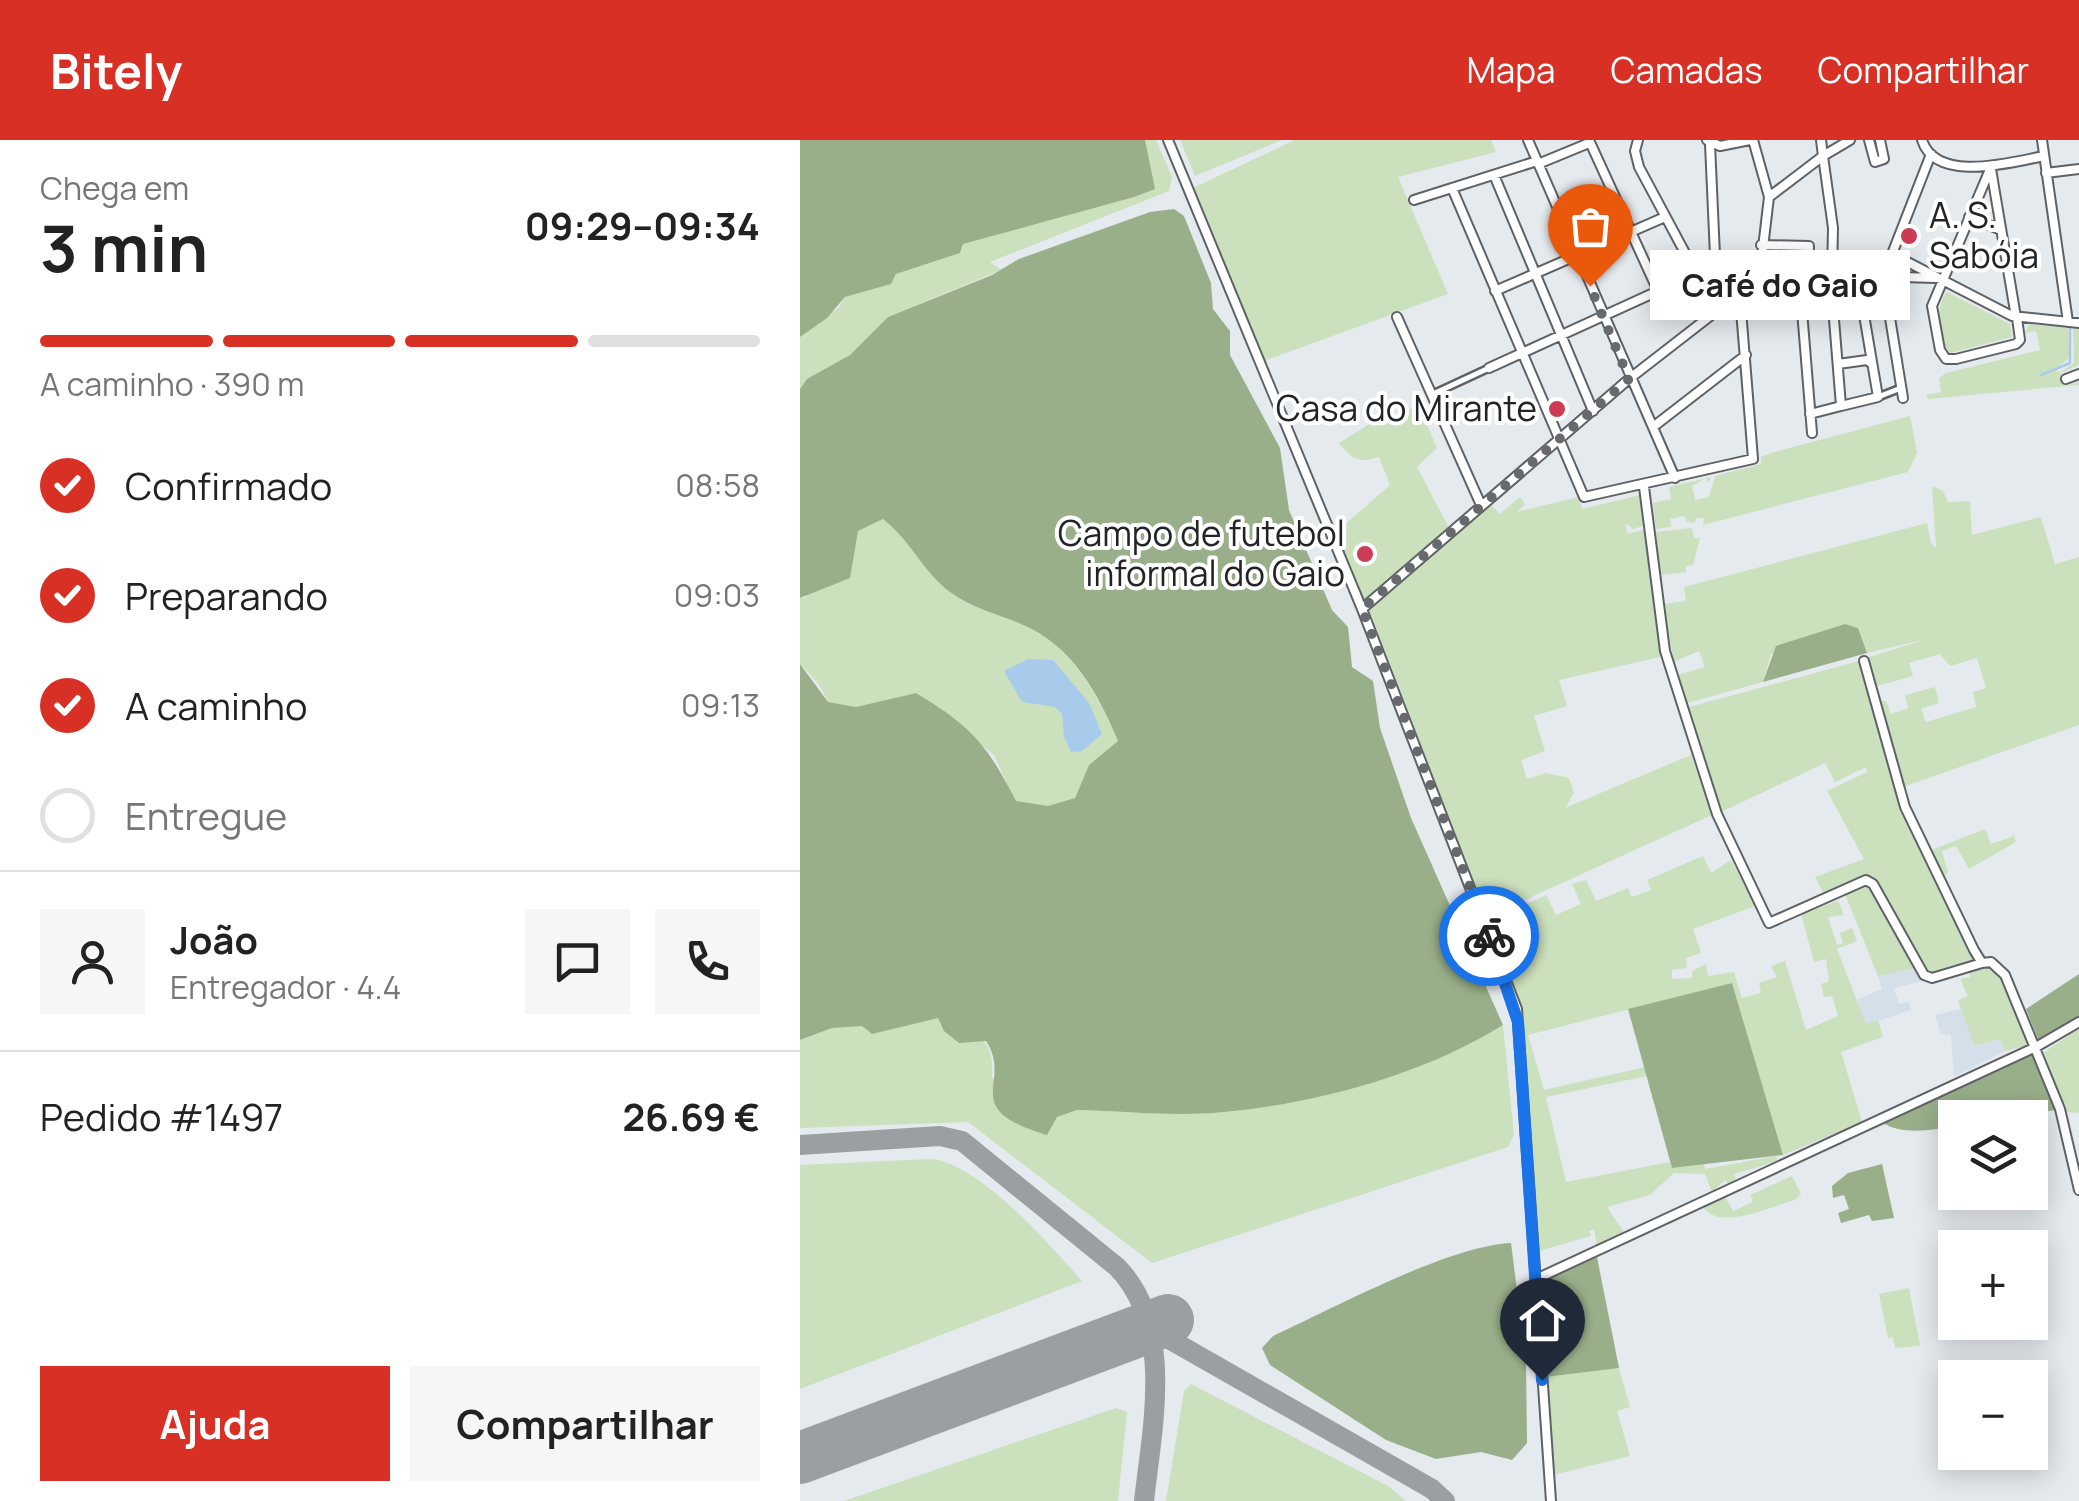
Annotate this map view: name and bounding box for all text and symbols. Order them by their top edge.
text: Bitely [50,38,182,103]
text: Mapa [1466,46,1555,94]
text: Camadas [1610,46,1763,94]
text: Compartilhar [1818,46,2029,94]
text: Chega em [40,166,189,210]
pin [1548,184,1633,287]
place label: A. S. Sabóia [1929,191,2039,279]
text: 09:29–09:34 [525,199,760,251]
icon: bag [1563,199,1618,254]
text: 3 min [40,203,208,292]
marker: A. S. Sabóia [1898,225,1920,247]
callout: Café do Gaio [1650,251,1910,321]
text: Café do Gaio [1682,263,1878,307]
text: A caminho · 390 m [40,362,304,406]
place label: Casa do Mirante [1276,384,1537,432]
marker: Casa do Mirante [1546,398,1568,420]
icon: check [40,458,95,513]
text: Confirmado [125,459,332,511]
text: 08:58 [675,463,760,507]
place label: Campo de futebol informal do Gaio [1058,509,1345,597]
marker: Campo de futebol informal do Gaio [1354,543,1376,565]
icon: check [40,568,95,623]
text: Preparando [125,569,328,621]
text: 09:03 [674,573,760,617]
icon: check [40,678,95,733]
text: A caminho [125,679,307,731]
text: 09:13 [681,683,760,727]
text: Entregue [125,789,287,841]
courier [1439,886,1539,986]
button: person [40,909,145,1014]
button: chat [525,909,630,1014]
button: phone [655,909,760,1014]
icon: bike [1462,909,1517,964]
text: João [170,913,258,965]
text: Entregador · 4.4 [170,965,401,1009]
text: Pedido #1497 [40,1090,283,1142]
text: 26.69 € [622,1090,760,1142]
map controls [1938,1100,2048,1470]
button: layers [1938,1100,2048,1210]
button: + [1938,1230,2048,1340]
pin [1500,1278,1585,1381]
icon: home [1515,1293,1570,1348]
button: − [1938,1360,2048,1470]
button: Ajuda [40,1366,390,1481]
button: Compartilhar [410,1366,760,1481]

